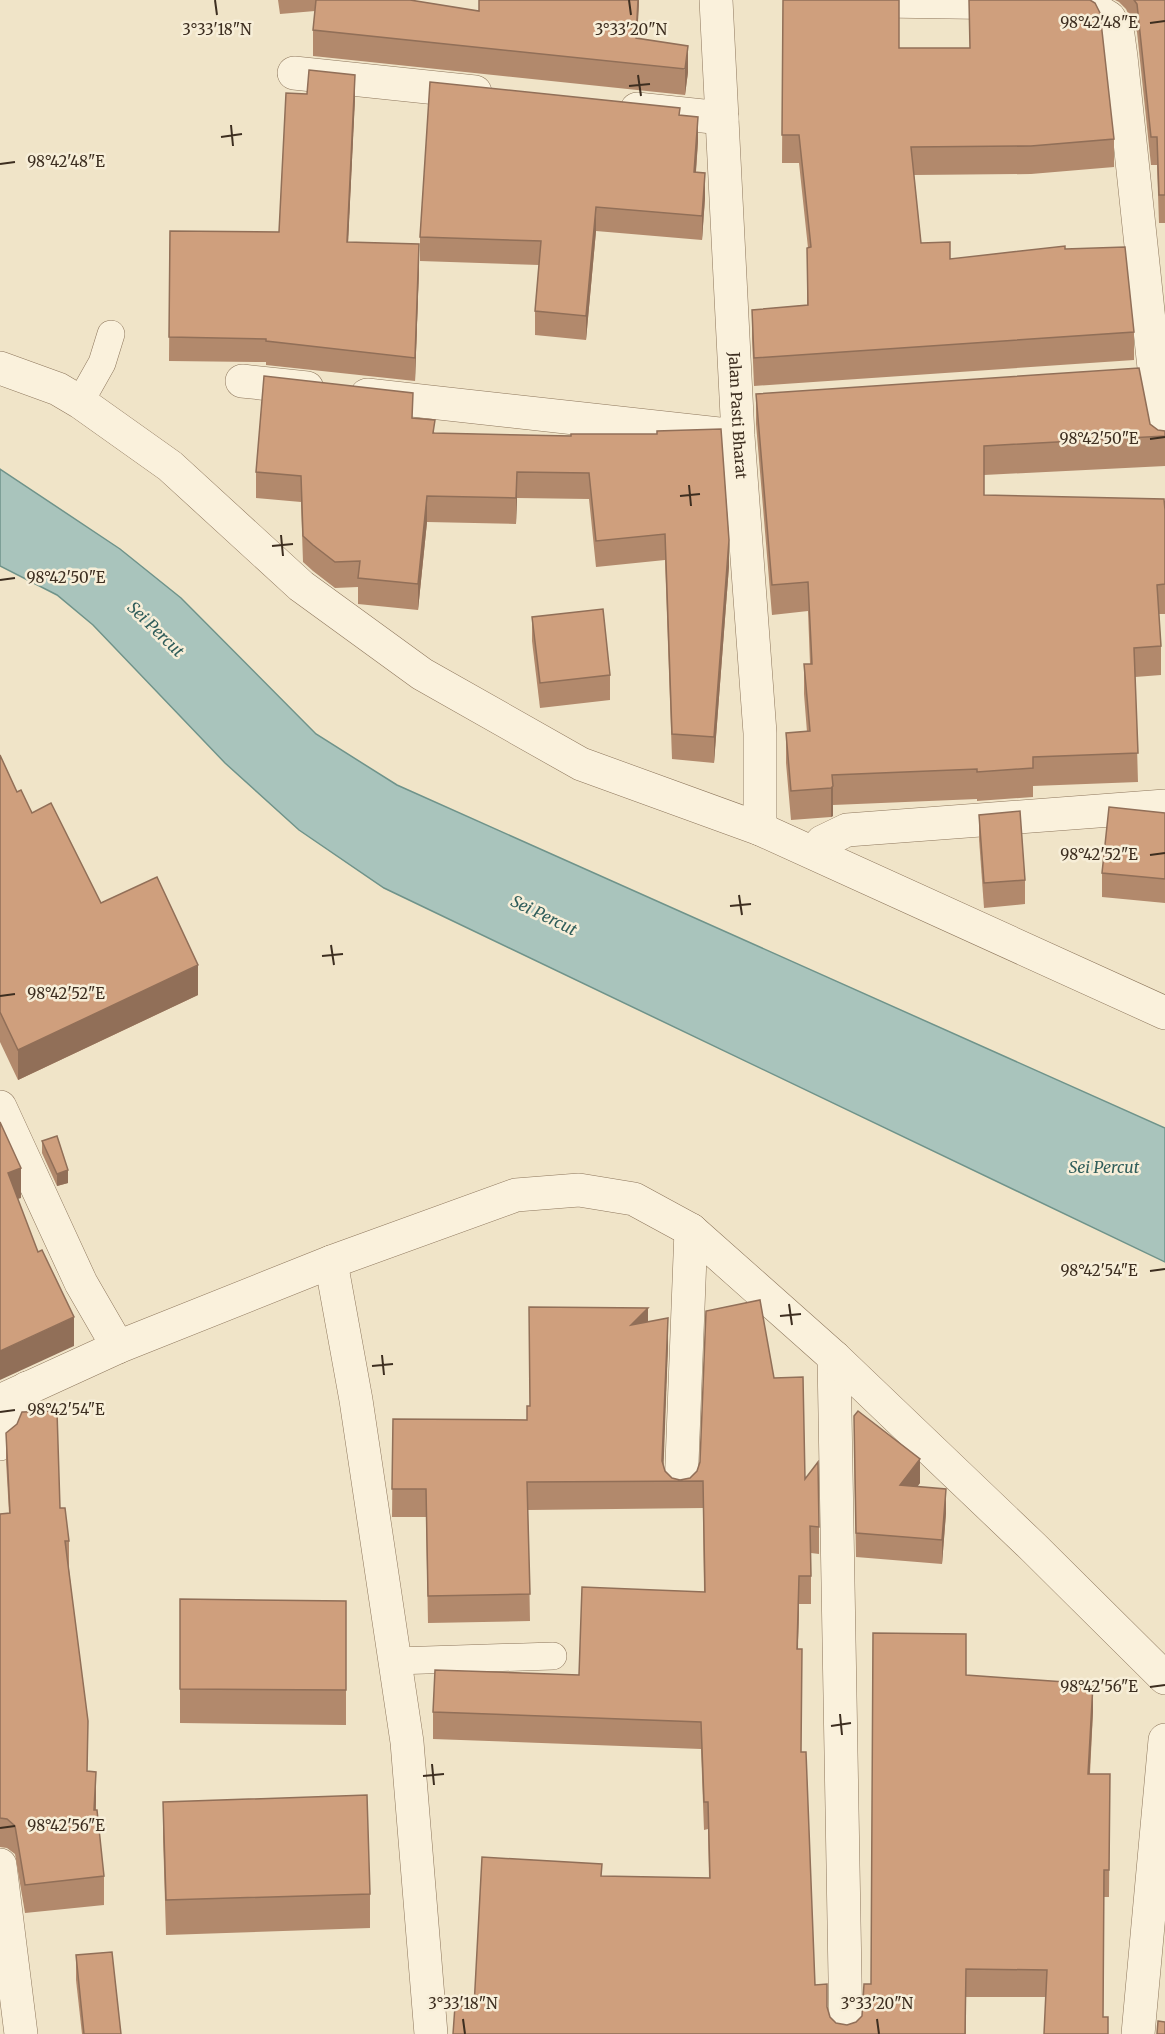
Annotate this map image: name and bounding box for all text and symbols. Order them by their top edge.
text: 98°42'48"E [1060,13,1138,32]
text: 3°33'18"N [182,20,252,39]
text: 3°33'20"N [595,20,668,39]
text: 98°42'48"E [27,152,105,171]
street label: Jalan Pasti Bharat [725,350,751,480]
text: 98°42'50"E [1060,429,1139,448]
text: 98°42'50"E [27,568,106,587]
water label: Sei Percut [124,597,189,661]
text: 98°42'52"E [1060,845,1138,864]
water label: Sei Percut [508,891,581,940]
text: 98°42'52"E [27,984,105,1003]
water label: Sei Percut [1069,1157,1140,1177]
text: 98°42'54"E [1061,1261,1138,1280]
text: 98°42'54"E [28,1400,105,1419]
text: 98°42'56"E [1060,1677,1138,1696]
text: 98°42'56"E [27,1816,105,1835]
text: 3°33'18"N [428,1994,498,2013]
text: 3°33'20"N [841,1994,914,2013]

